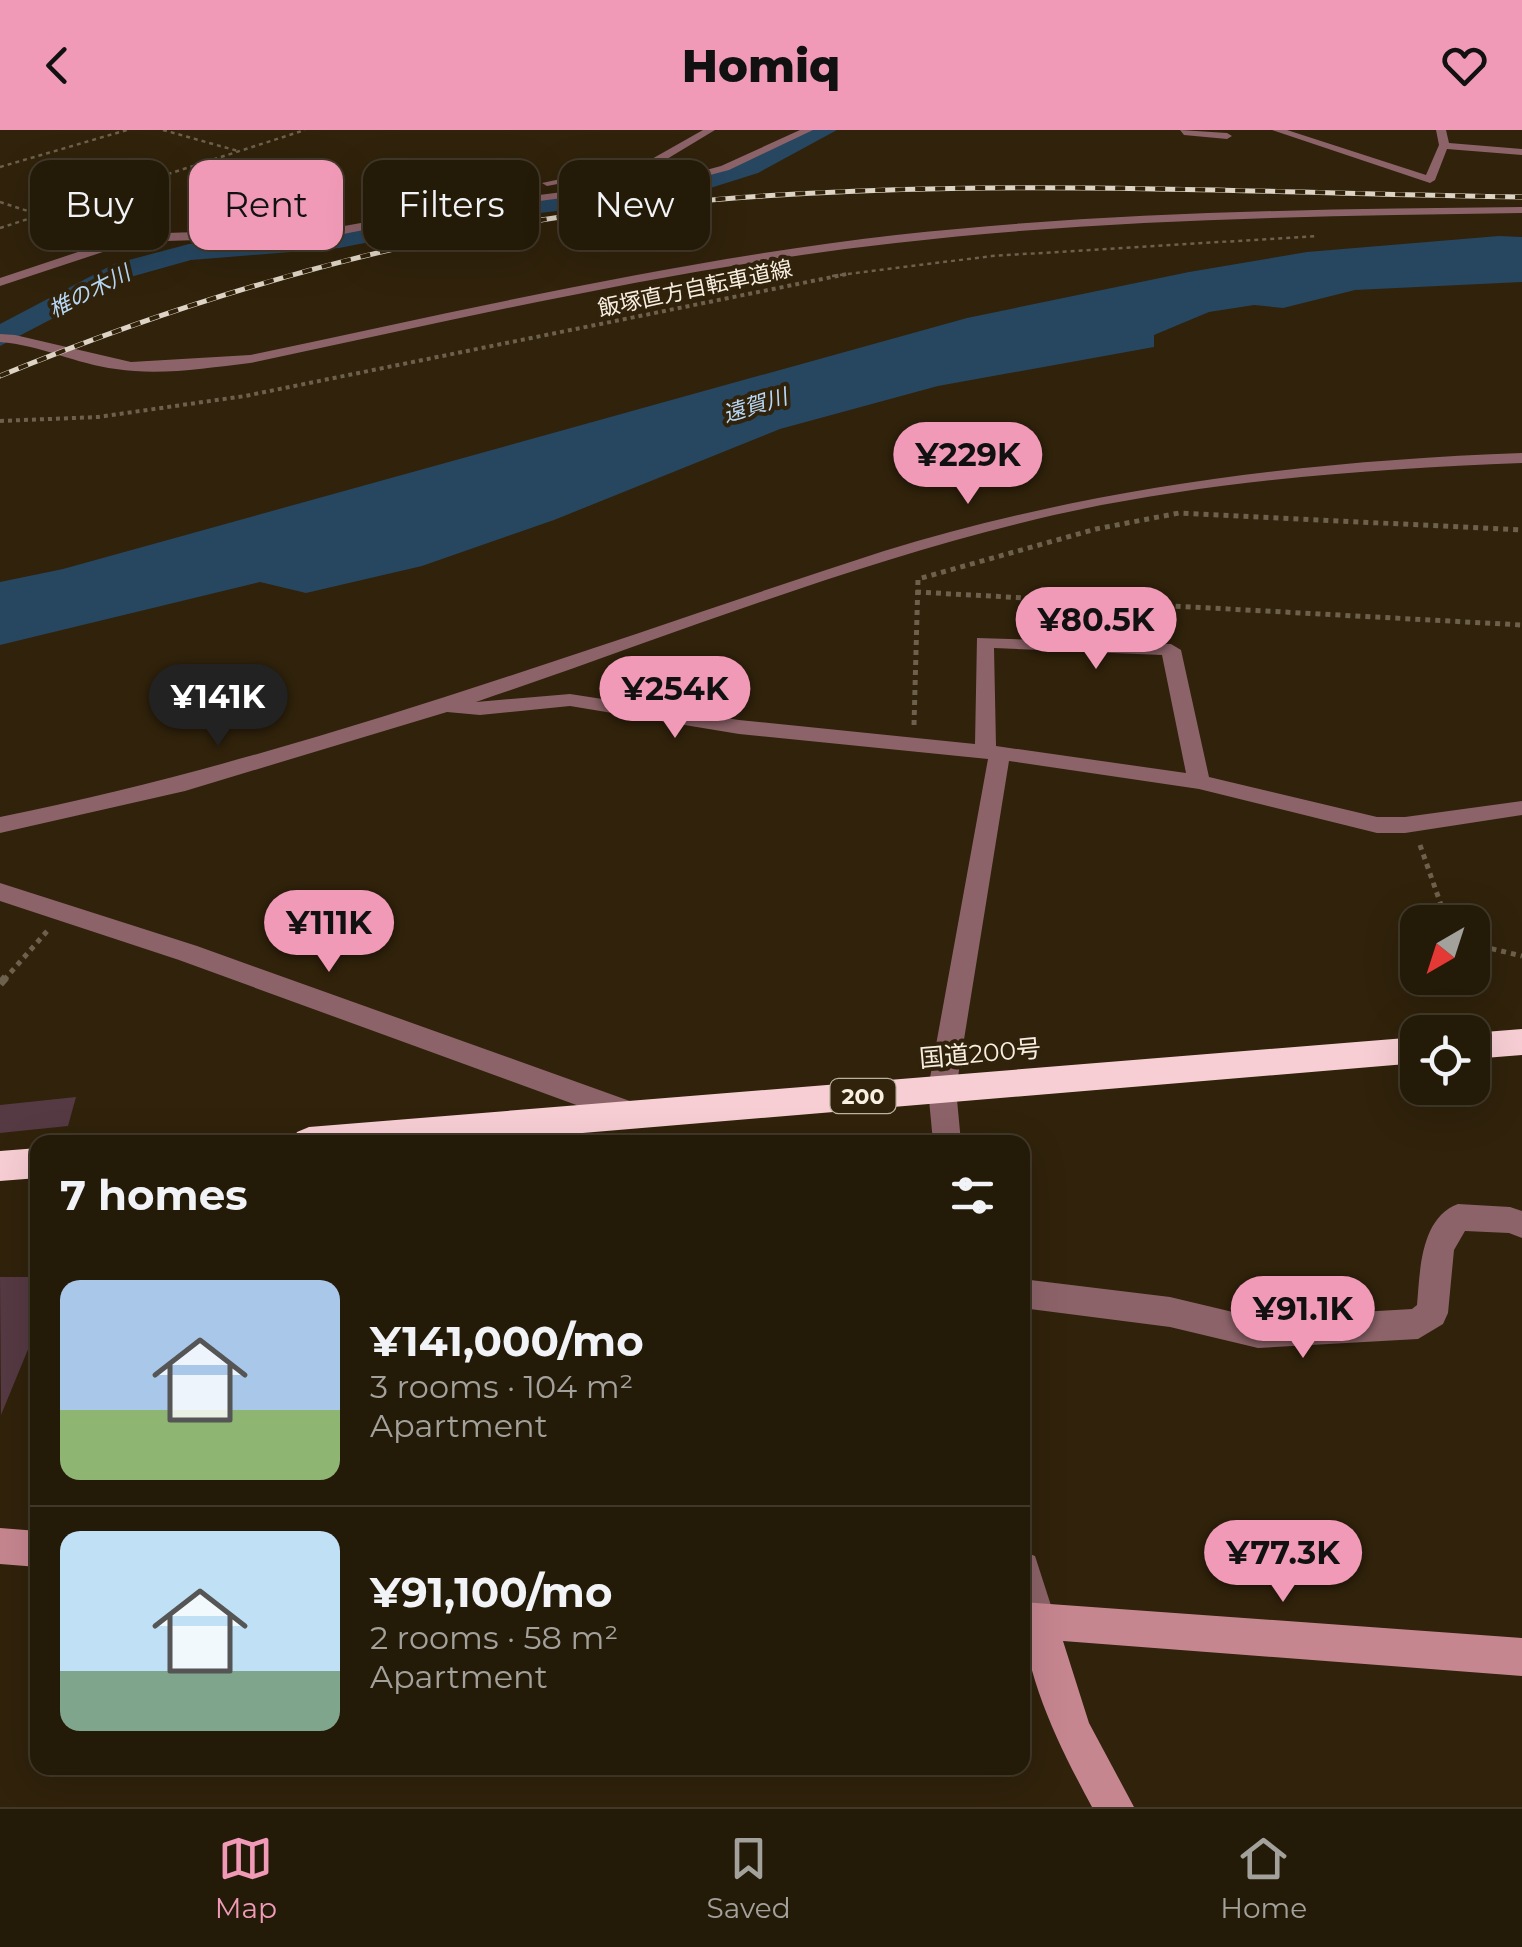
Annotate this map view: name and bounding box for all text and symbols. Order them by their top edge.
icon: back [30,38,85,93]
text: Homiq [682,38,840,93]
icon: heart [1437,38,1492,93]
chip: Buy [30,160,169,250]
chip: Rent [189,160,343,250]
chip: Filters [363,160,539,250]
chip: New [559,160,710,250]
street label: 飯塚直方自転車道線 [595,255,795,322]
water label: 椎の木川 [44,259,136,323]
water label: 遠賀川 [720,382,793,428]
pin: ¥229K [898,422,1038,507]
text: ¥229K [915,435,1021,474]
pin: ¥80.5K [1015,587,1177,672]
text: ¥80.5K [1038,600,1154,639]
pin: ¥254K [605,656,745,741]
pin: ¥141K [148,664,288,749]
text: ¥254K [621,669,729,708]
text: ¥141K [171,677,265,716]
pin: ¥111K [259,890,399,975]
text: ¥111K [286,903,372,942]
north arrow [1400,905,1490,995]
map controls [1400,905,1490,1105]
button: locate [1400,1015,1490,1105]
street label: 国道200号 [918,1033,1042,1073]
road number: 200 [830,1079,896,1113]
icon: filters [945,1168,1000,1223]
text: 7 homes [60,1169,248,1221]
pin: ¥91.1K [1222,1276,1384,1361]
text: ¥91.1K [1253,1289,1353,1328]
text: ¥141,000/mo [370,1315,644,1367]
icon: home [140,1320,260,1440]
text: 3 rooms · 104 m² [370,1367,633,1406]
text: Apartment [370,1406,548,1445]
pin: ¥77.3K [1202,1520,1364,1605]
text: ¥77.3K [1226,1533,1340,1572]
text: ¥91,100/mo [370,1566,612,1618]
icon: home [140,1571,260,1691]
text: 2 rooms · 58 m² [370,1618,618,1657]
text: Apartment [370,1657,548,1696]
tab: Map [215,1831,277,1925]
tab: Saved [707,1831,791,1925]
tab: Home [1220,1831,1307,1925]

